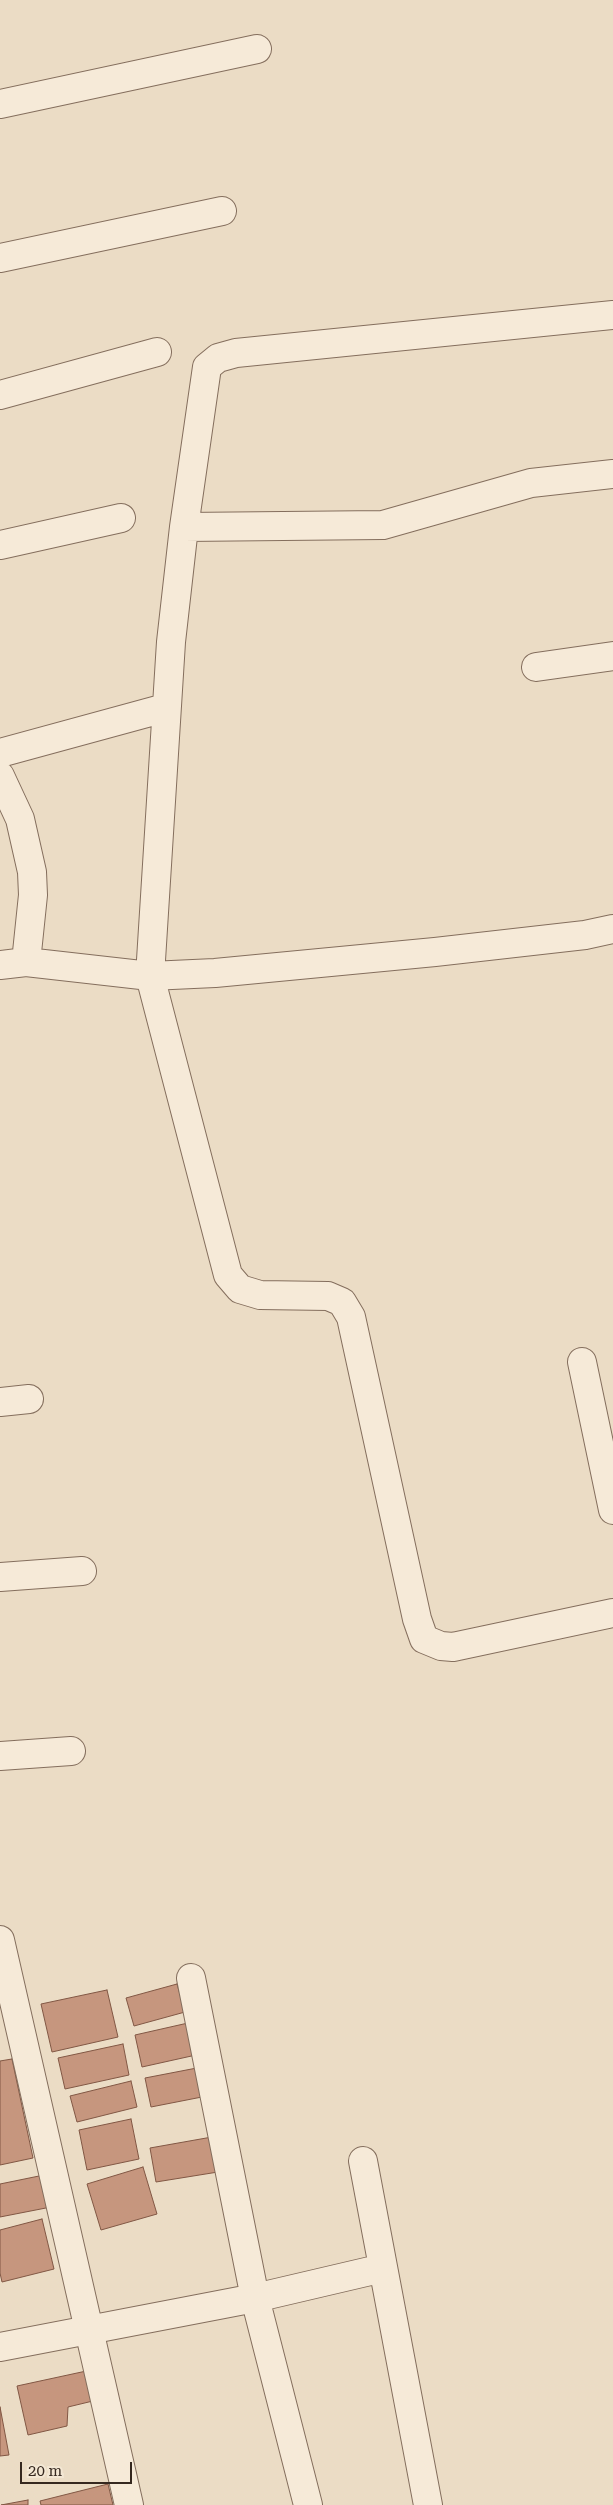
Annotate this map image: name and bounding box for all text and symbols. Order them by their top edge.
scale bar [22,2452,135,2484]
text: 20 m [28,2462,62,2480]

